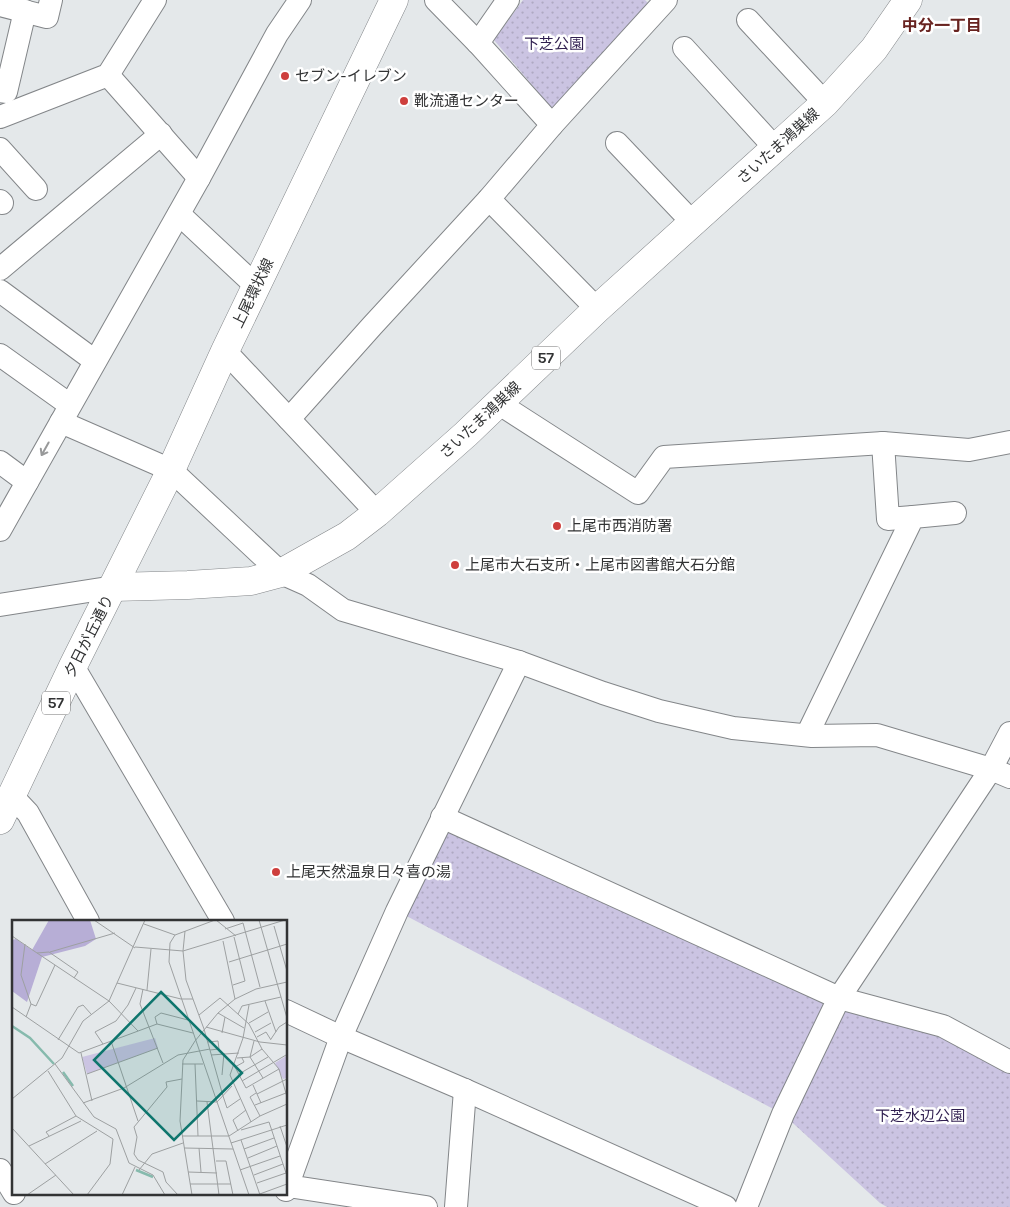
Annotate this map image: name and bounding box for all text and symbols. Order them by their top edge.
district label: 中分一丁目 [902,15,982,36]
park label: 下芝公園 [524,34,584,53]
place label: セブン-イレブン [295,66,407,85]
marker: セブン-イレブン [279,70,291,82]
place label: 靴流通センター [414,91,519,110]
marker: 靴流通センター [398,95,410,107]
street label: さいたま鴻巣線 [732,104,823,188]
street label: 上尾環状線 [228,255,278,331]
road number: 57 [532,346,560,369]
street label: さいたま鴻巣線 [435,377,524,462]
one-way arrow [40,441,50,456]
place label: 上尾市西消防署 [567,516,672,535]
marker: 上尾市西消防署 [551,520,563,532]
place label: 上尾市大石支所・上尾市図書館大石分館 [465,555,735,574]
marker: 上尾市大石支所・上尾市図書館大石分館 [449,559,461,571]
street label: 夕日が丘通り [60,591,117,680]
road number: 57 [42,691,70,714]
place label: 上尾天然温泉日々喜の湯 [286,862,451,881]
marker: 上尾天然温泉日々喜の湯 [270,866,282,878]
inset map [12,920,288,1194]
park label: 下芝水辺公園 [875,1106,965,1125]

